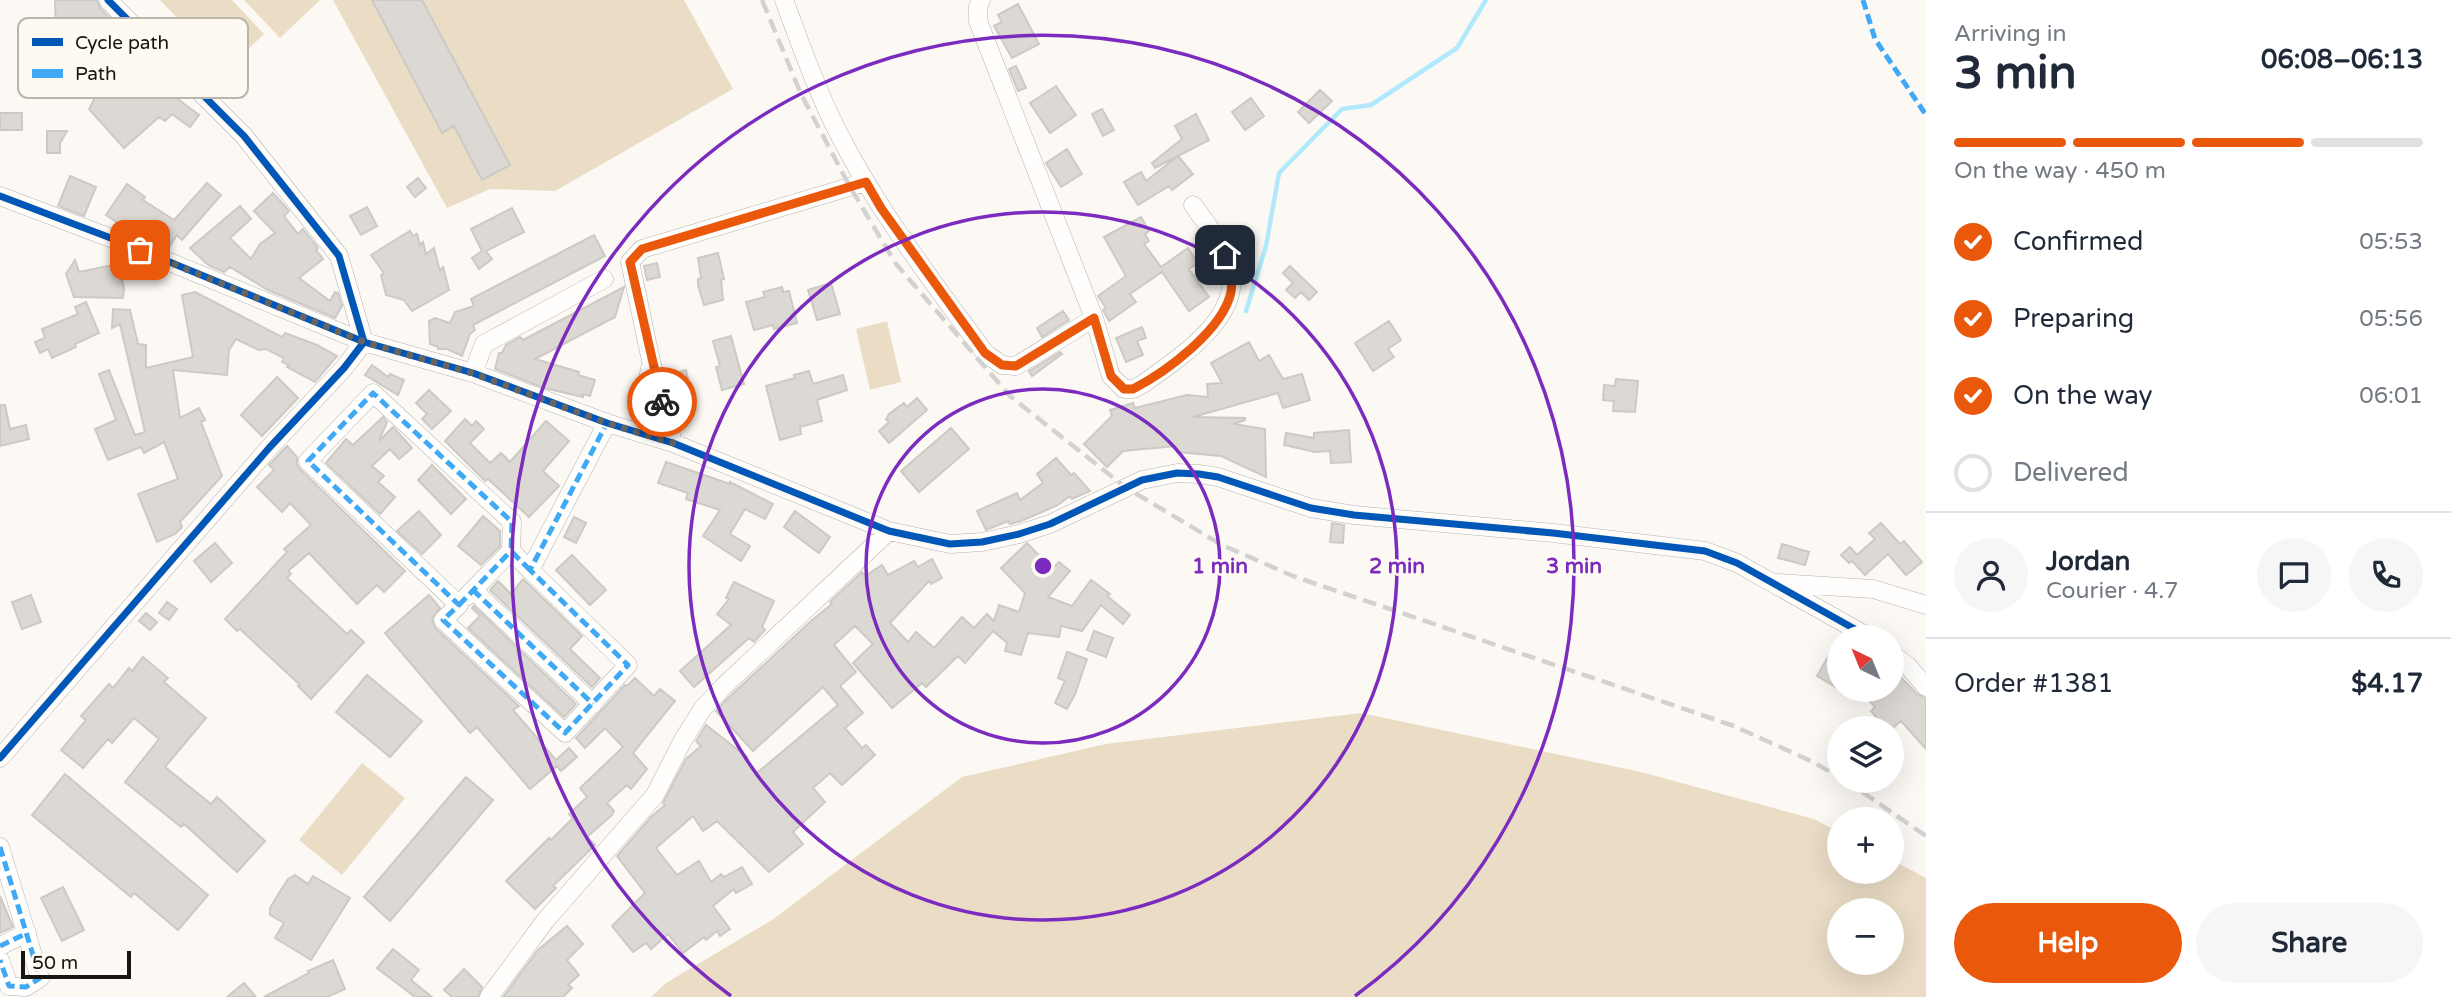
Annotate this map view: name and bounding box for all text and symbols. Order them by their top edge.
legend [18,18,248,98]
text: Arriving in [1954,20,2067,48]
text: Cycle path [75,32,169,54]
text: 06:08–06:13 [2261,44,2423,75]
text: 3 min [1954,46,2077,101]
text: Path [75,63,117,85]
text: On the way · 450 m [1954,157,2166,185]
pin [110,220,170,280]
icon: check [1954,223,1992,261]
pin [1195,225,1255,285]
text: Confirmed [2013,226,2143,257]
text: 05:53 [2359,228,2423,256]
icon: bag [121,231,159,269]
icon: home [1206,236,1244,274]
icon: check [1954,300,1992,338]
text: Preparing [2013,303,2134,334]
text: 05:56 [2359,305,2423,333]
courier [627,367,697,437]
icon: check [1954,377,1992,415]
text: On the way [2013,380,2153,411]
text: 06:01 [2359,382,2423,410]
icon: bike [643,383,681,421]
text: Delivered [2013,457,2129,488]
button: person [1954,538,2028,612]
button: chat [2257,538,2331,612]
button: phone [2349,538,2423,612]
text: Jordan [2046,546,2130,577]
centre of rings [1031,554,1055,578]
text: 1 min [1192,554,1248,579]
text: 2 min [1369,554,1425,579]
text: 3 min [1546,554,1602,579]
text: Courier · 4.7 [2046,577,2179,605]
north arrow [1827,625,1904,702]
map controls [1827,625,1904,975]
text: Order #1381 [1954,668,2114,699]
text: $4.17 [2351,668,2423,699]
button: layers [1827,716,1904,793]
button: + [1827,807,1904,884]
button: − [1827,898,1904,975]
button: Help [1954,903,2182,983]
button: Share [2196,903,2423,983]
scale bar [21,948,131,980]
text: 50 m [32,952,78,974]

